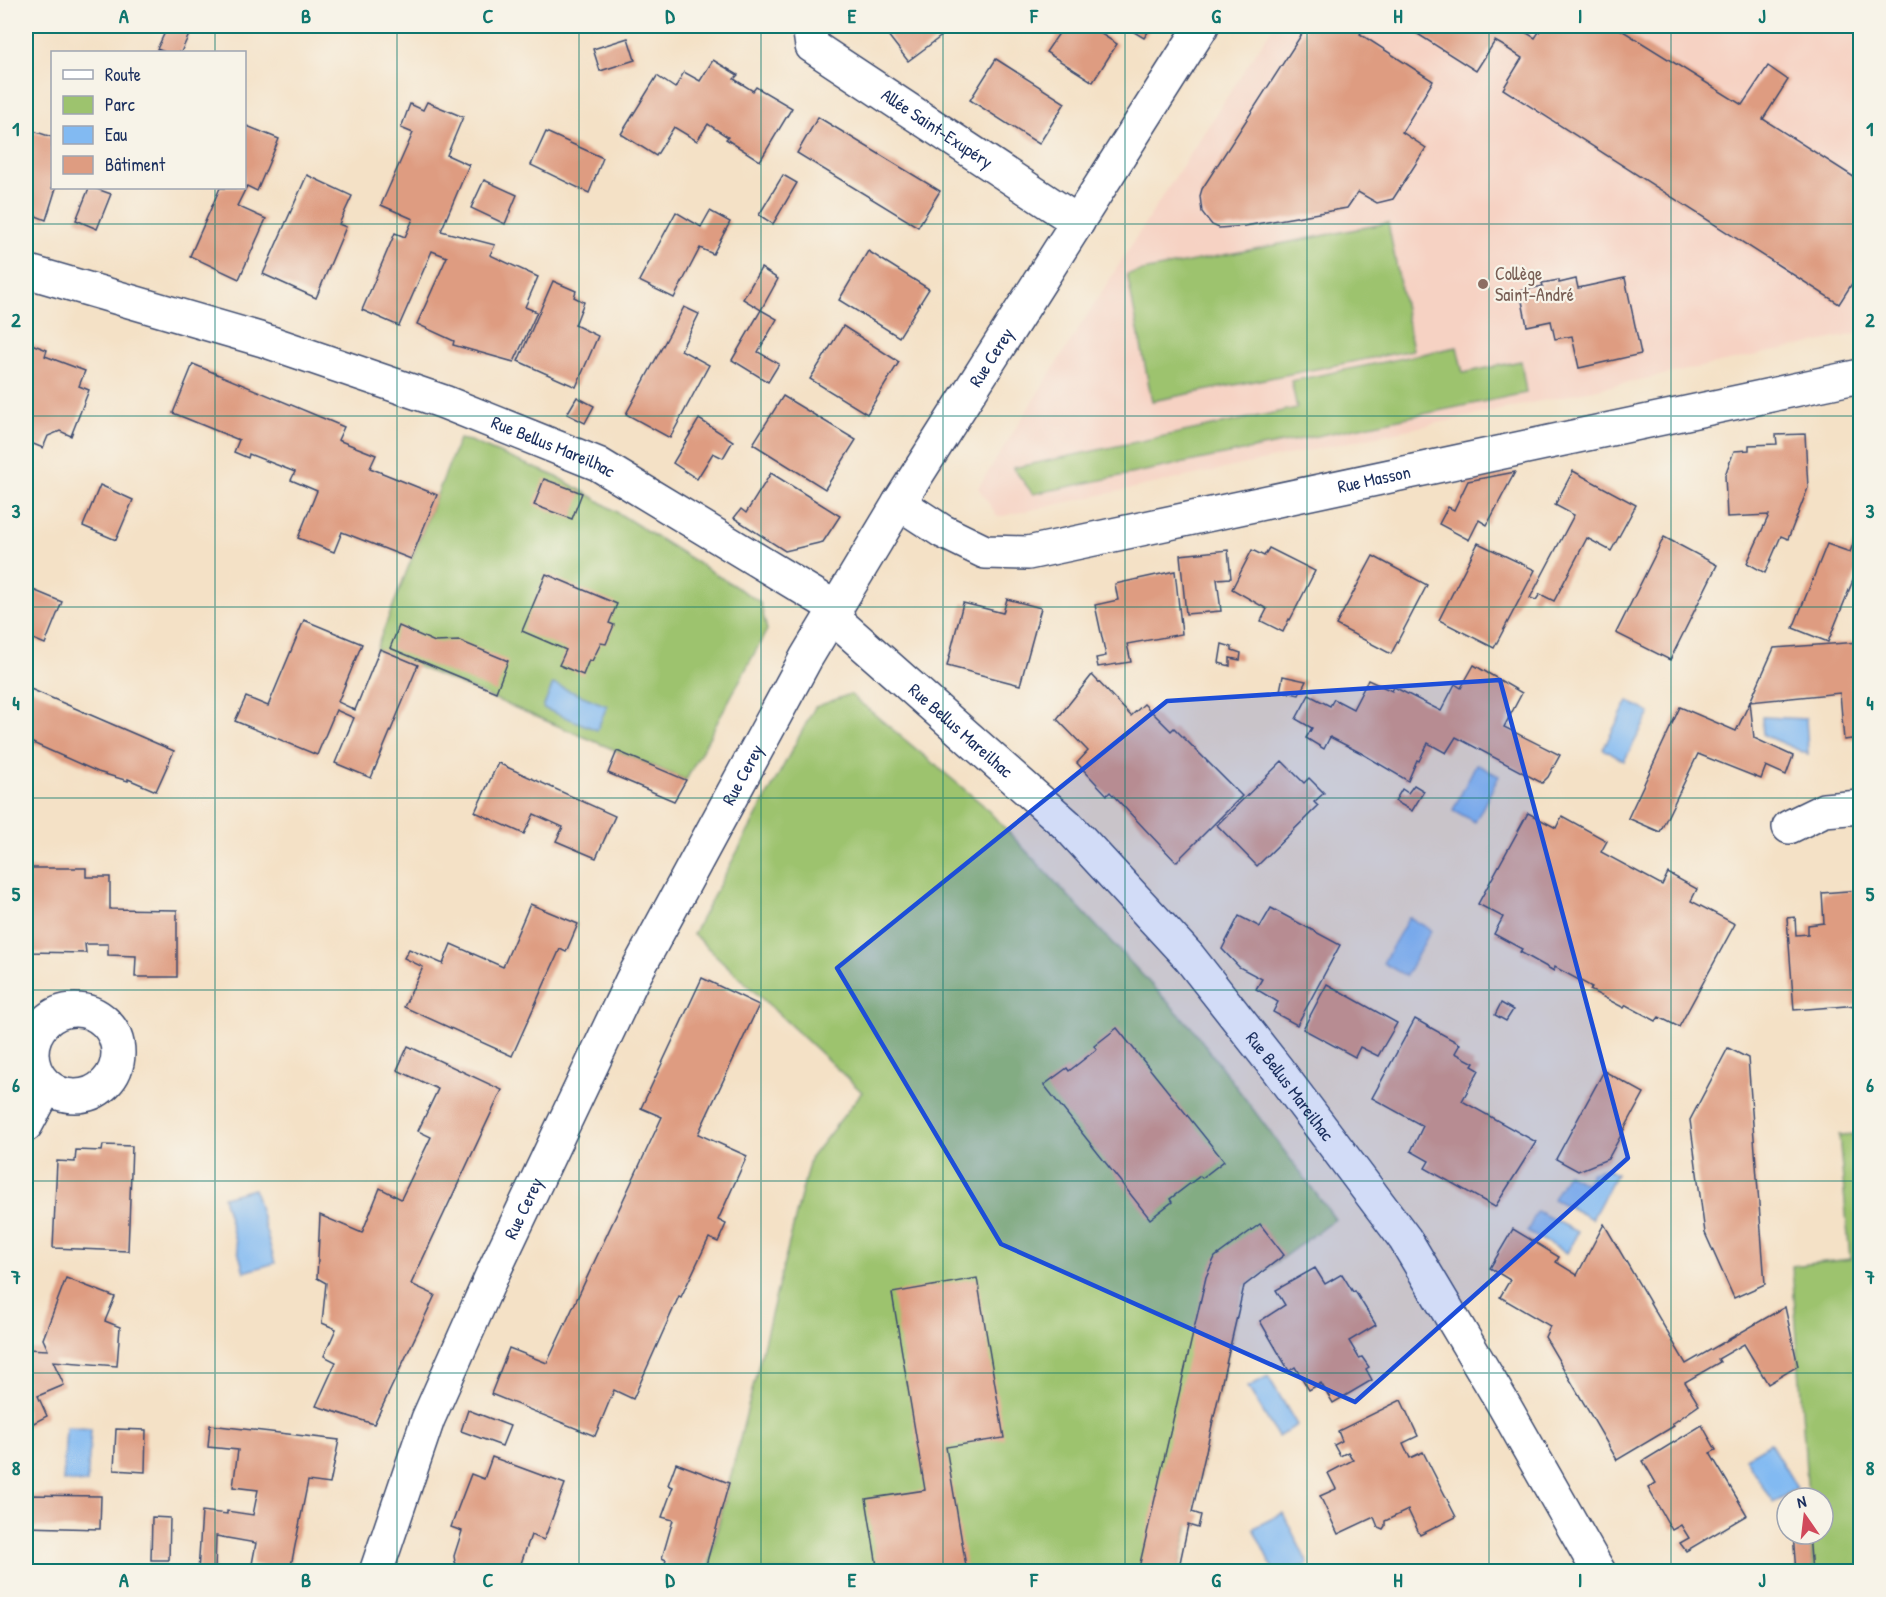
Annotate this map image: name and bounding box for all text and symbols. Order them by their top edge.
text: A [119,2,129,29]
text: B [301,2,311,29]
text: C [483,2,494,29]
text: D [665,2,675,29]
text: E [848,2,857,29]
text: F [1029,2,1039,29]
text: G [1211,2,1221,29]
text: H [1393,2,1403,29]
text: I [1578,2,1582,29]
text: J [1758,2,1766,29]
legend [51,51,246,189]
text: Route [105,62,141,87]
street label: Allée Saint-Exupéry [877,82,998,174]
text: Parc [105,92,135,117]
text: 1 [12,115,20,142]
text: 1 [1866,115,1874,142]
text: Eau [105,122,127,147]
text: Bâtiment [105,152,166,177]
place label: Collège Saint-André [1495,261,1574,307]
marker: Collège Saint-André [1476,277,1490,291]
text: 2 [11,306,21,333]
text: 2 [1865,306,1875,333]
street label: Rue Cerey [963,322,1019,391]
street label: Rue Bellus Mareilhac [488,409,620,483]
street label: Rue Masson [1335,459,1413,499]
text: 3 [12,497,21,524]
text: 3 [1866,497,1875,524]
street label: Rue Bellus Mareilhac [903,677,1018,783]
text: 4 [12,689,20,716]
text: 4 [1866,689,1874,716]
street label: Rue Cerey [716,739,769,809]
text: 5 [12,880,21,907]
text: 5 [1866,880,1875,907]
street label: Rue Bellus Mareilhac [1240,1026,1340,1146]
text: 6 [12,1071,20,1098]
text: 6 [1866,1071,1874,1098]
street label: Rue Cerey [498,1173,549,1243]
text: 7 [10,1263,21,1290]
text: 7 [1864,1263,1875,1290]
text: 8 [12,1454,21,1481]
text: 8 [1866,1454,1875,1481]
north arrow [1775,1486,1835,1546]
text: N [1795,1490,1809,1513]
text: A [119,1566,129,1593]
text: B [301,1566,311,1593]
text: C [483,1566,494,1593]
text: D [665,1566,675,1593]
text: E [848,1566,857,1593]
text: F [1029,1566,1039,1593]
text: G [1211,1566,1221,1593]
text: H [1393,1566,1403,1593]
text: I [1578,1566,1582,1593]
text: J [1758,1566,1766,1593]

